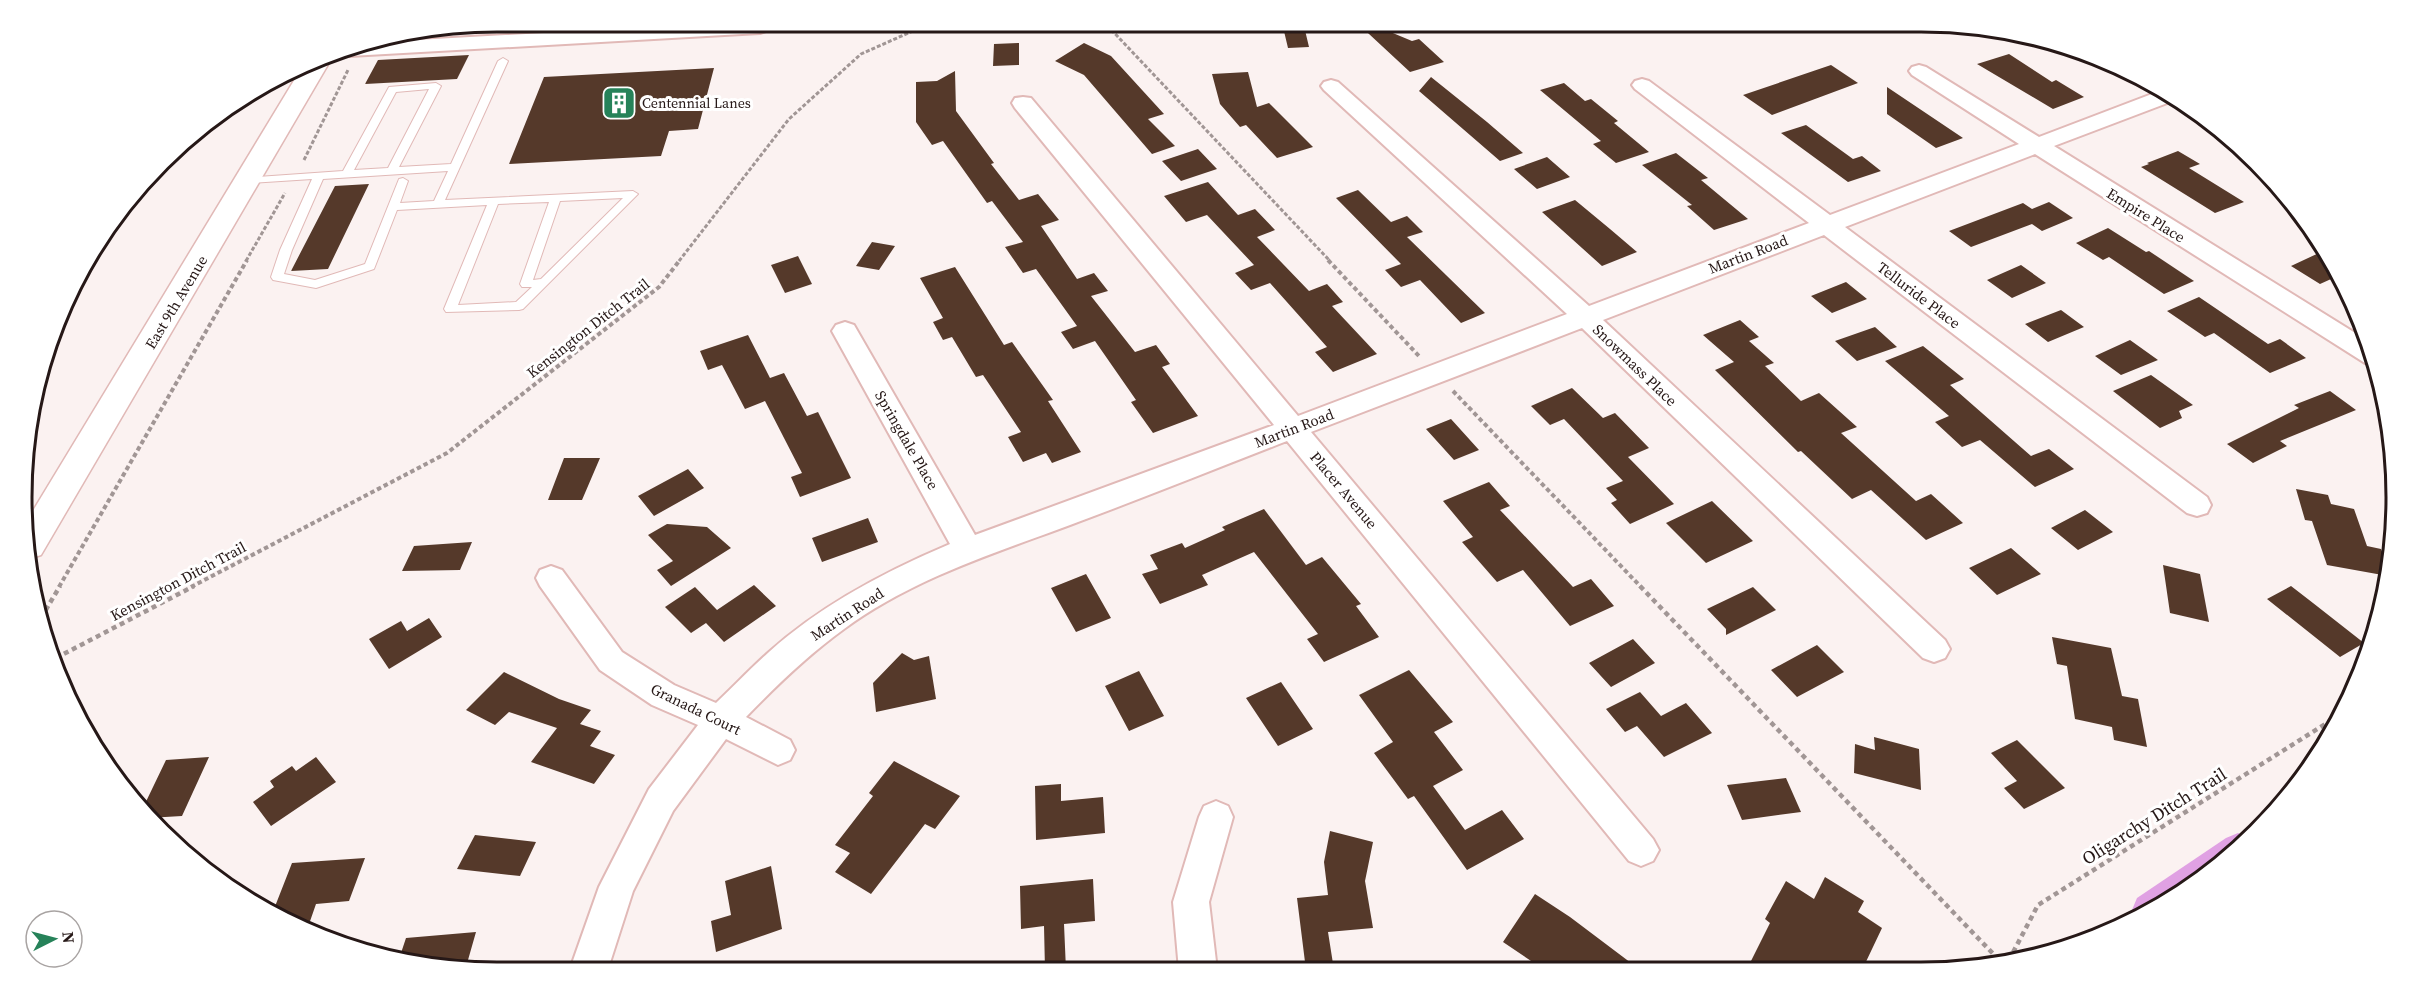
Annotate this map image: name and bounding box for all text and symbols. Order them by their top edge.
building icon: Centennial Lanes [601,85,637,121]
place label: Centennial Lanes [642,93,751,113]
street label: Empire Place [2103,183,2189,248]
street label: Martin Road [1705,229,1791,279]
street label: East 9th Avenue [140,251,212,353]
street label: Telluride Place [1873,257,1965,333]
street label: Kensington Ditch Trail [522,273,654,383]
street label: Snowmass Place [1588,319,1682,411]
street label: Springdale Place [870,387,944,494]
street label: Martin Road [1251,403,1337,453]
street label: Placer Avenue [1305,447,1383,533]
street label: Kensington Ditch Trail [107,536,250,626]
street label: Martin Road [806,582,888,646]
street label: Granada Court [647,678,745,740]
street label: Oligarchy Ditch Trail [2077,761,2231,871]
north arrow [24,909,84,969]
text: N [57,930,81,945]

